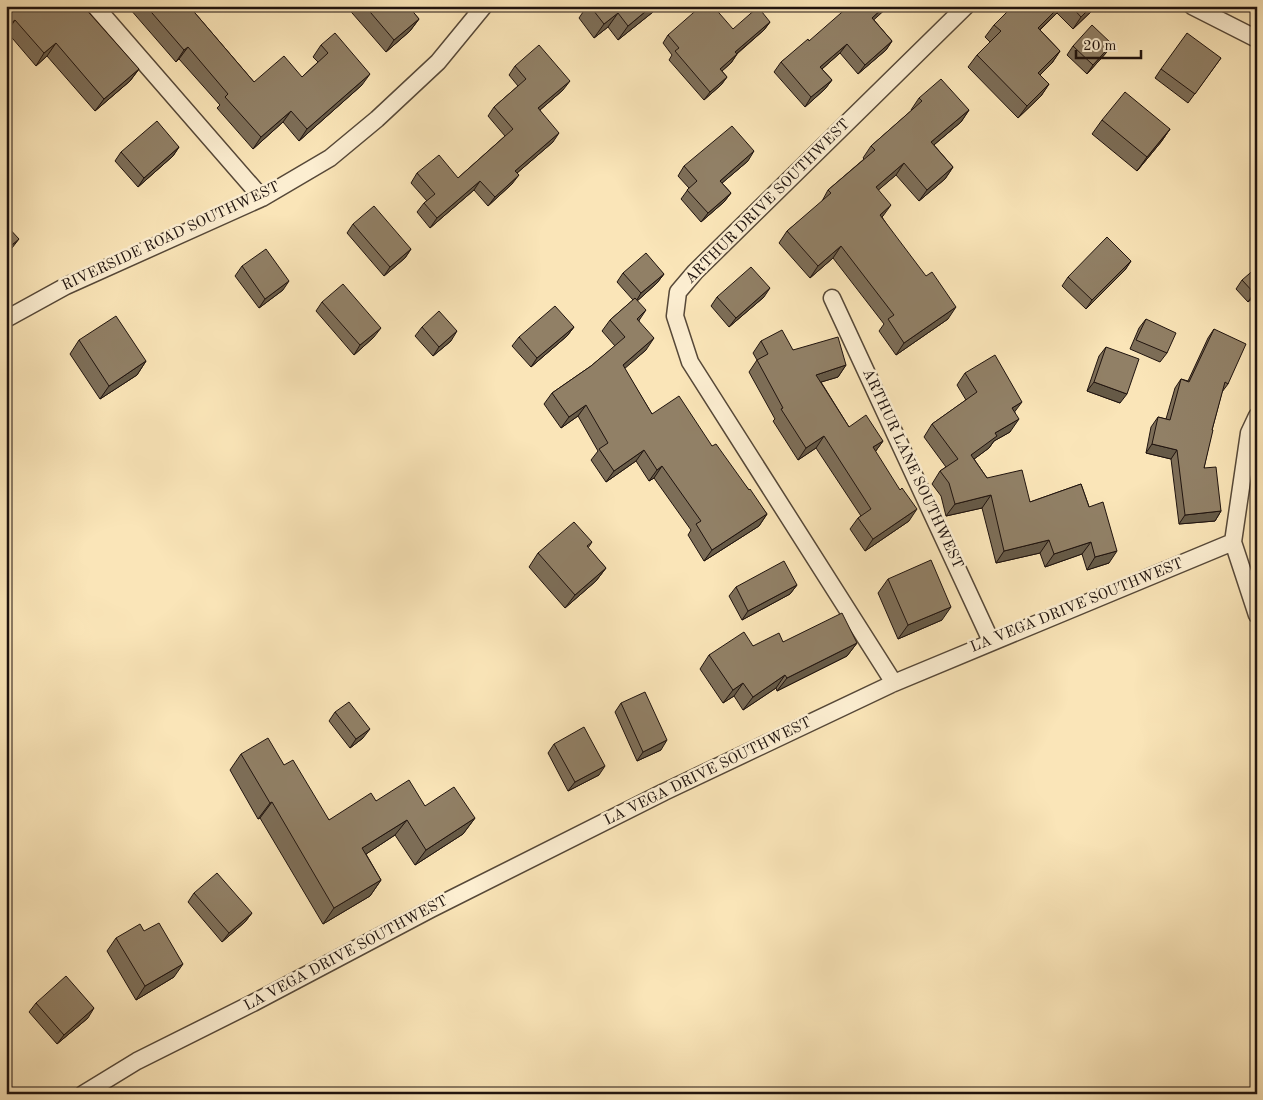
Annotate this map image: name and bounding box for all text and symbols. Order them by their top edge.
scale bar [1076,28,1140,60]
text: 20 m [1083,39,1117,54]
street label: ARTHUR DRIVE SOUTHWEST [683,117,853,287]
street label: RIVERSIDE ROAD SOUTHWEST [60,180,282,294]
street label: ARTHUR LANE SOUTHWEST [859,367,965,571]
street label: LA VEGA DRIVE SOUTHWEST [968,556,1186,656]
street label: LA VEGA DRIVE SOUTHWEST [602,715,814,829]
street label: LA VEGA DRIVE SOUTHWEST [242,894,450,1014]

